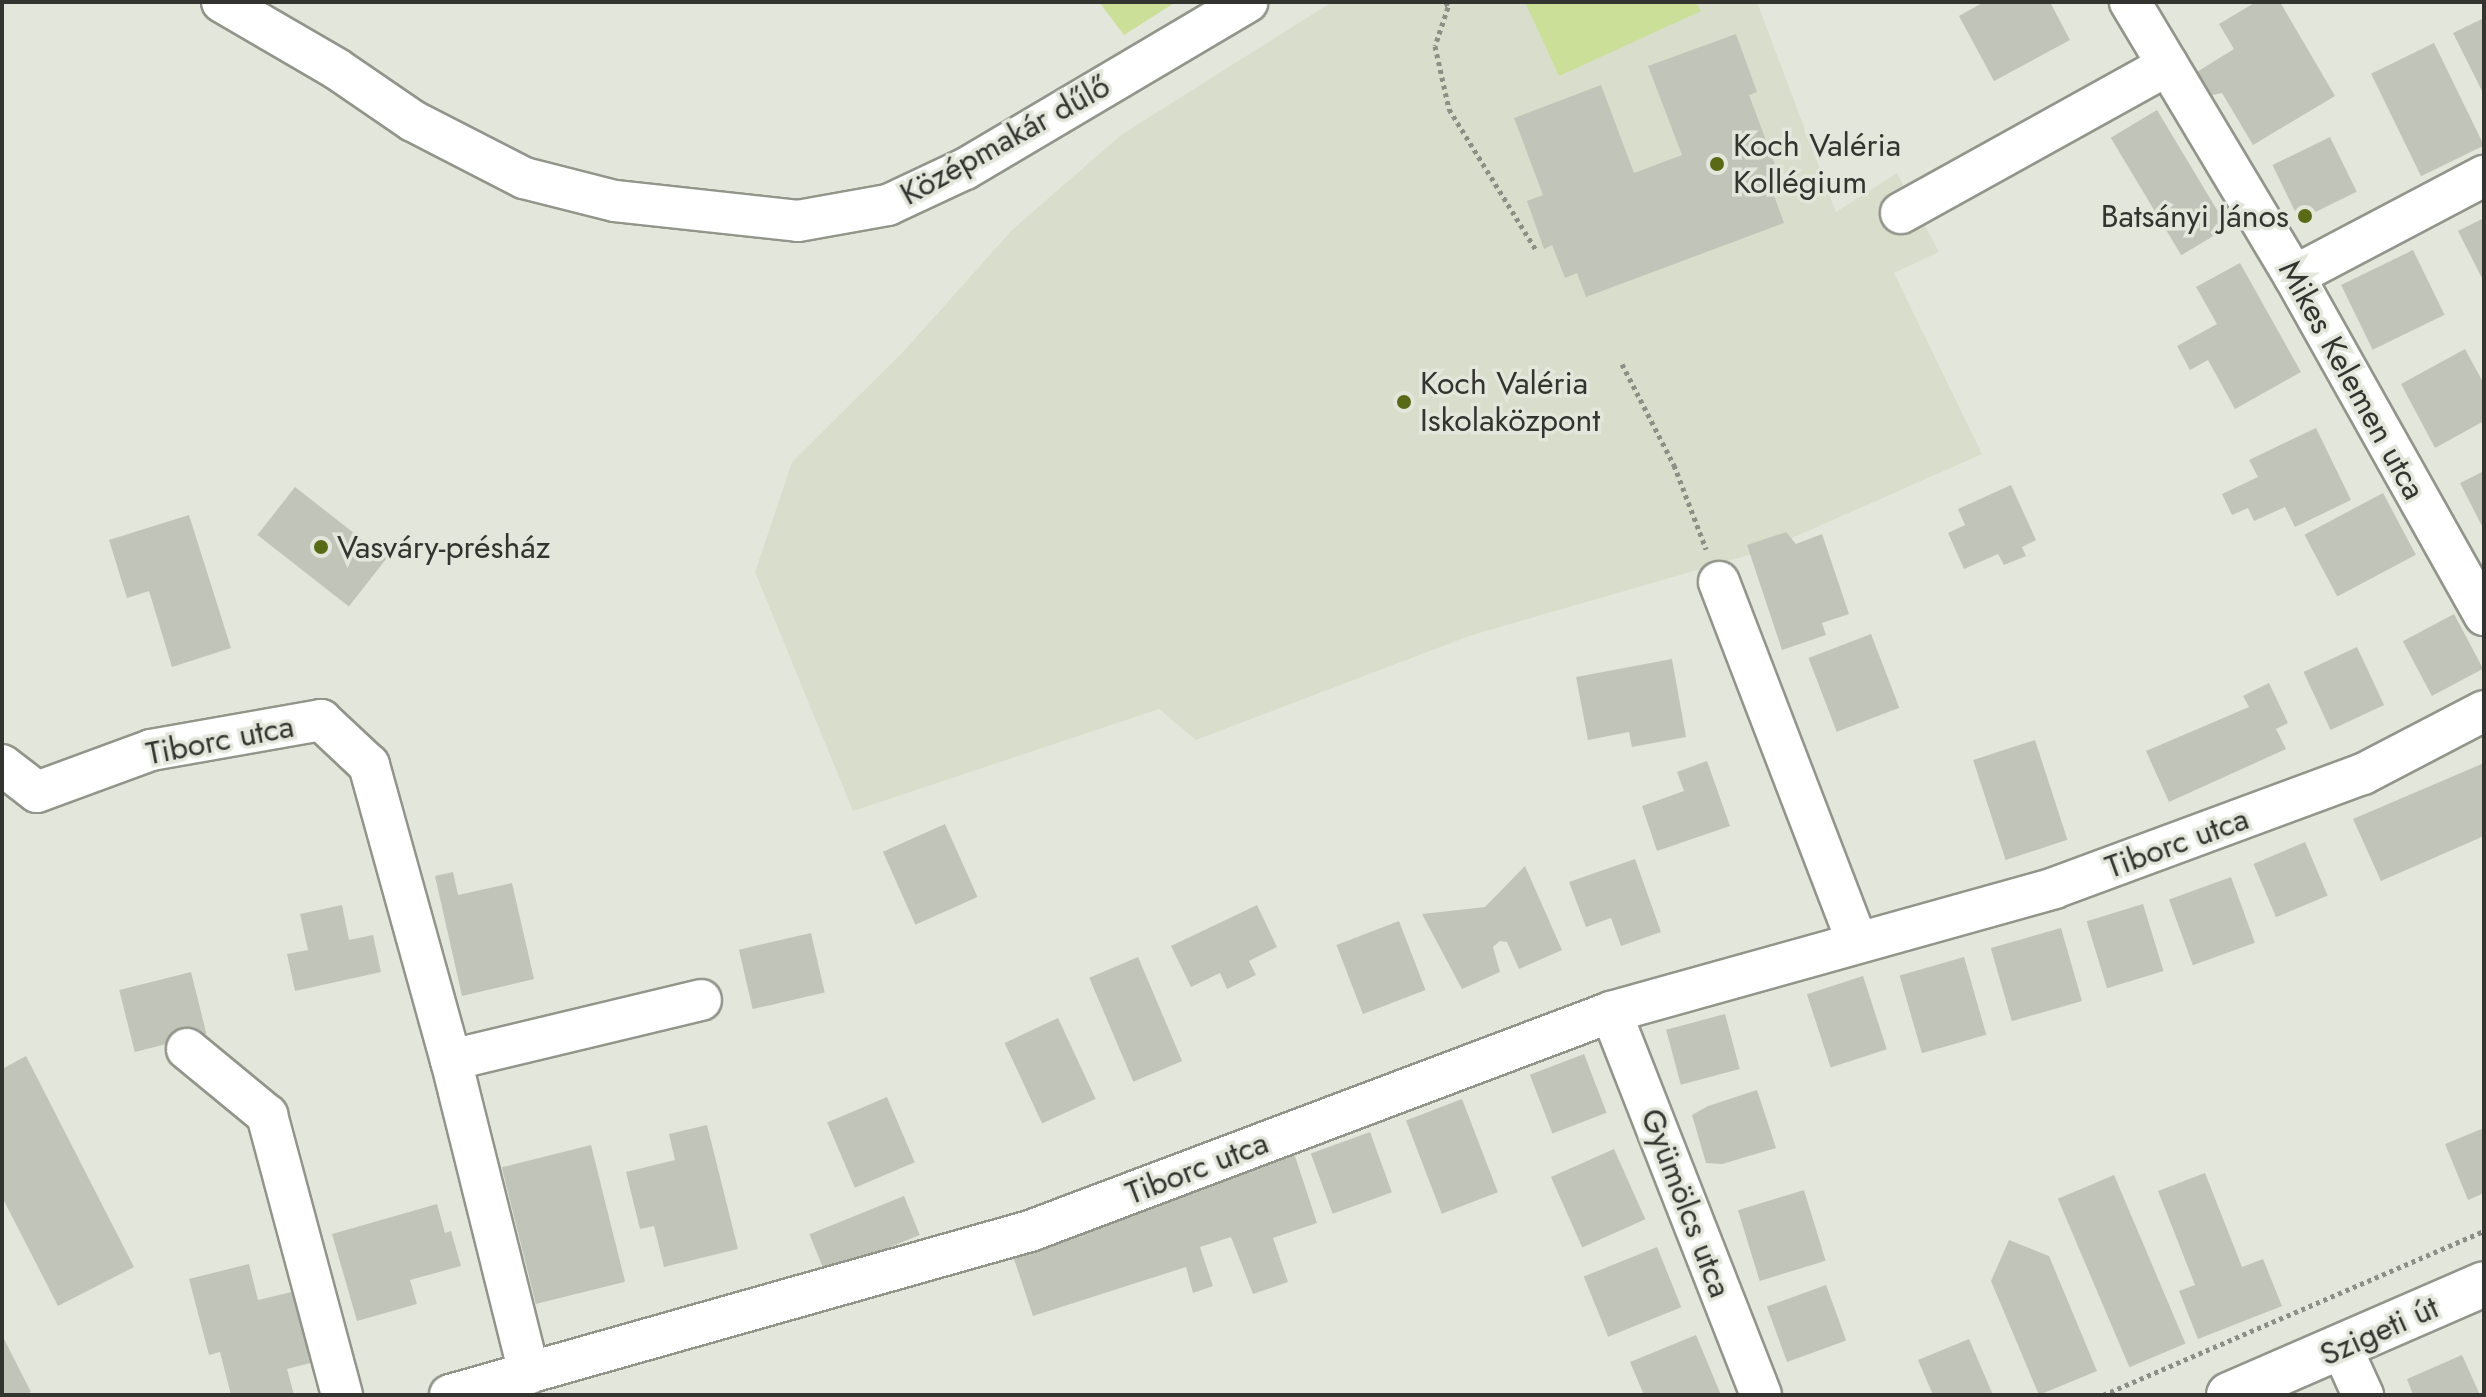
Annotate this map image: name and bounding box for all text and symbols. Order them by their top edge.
street label: Középmakár dűlő [894,67,1116,213]
place label: Koch Valéria Kollégium [1733,127,1901,202]
marker: Koch Valéria Kollégium [1708,155,1726,173]
place label: Batsányi János [2101,197,2289,235]
marker: Batsányi János [2296,207,2314,225]
street label: Mikes Kelemen utca [2270,254,2434,506]
place label: Koch Valéria Iskolaközpont [1420,365,1600,440]
marker: Koch Valéria Iskolaközpont [1395,393,1413,411]
place label: Vasváry-présház [337,528,551,566]
marker: Vasváry-présház [312,538,330,556]
street label: Tiborc utca [143,707,297,773]
street label: Tiborc utca [2100,799,2254,887]
street label: Gyümölcs utca [1632,1103,1740,1303]
street label: Tiborc utca [1120,1123,1274,1213]
street label: Szigeti út [2314,1288,2444,1374]

